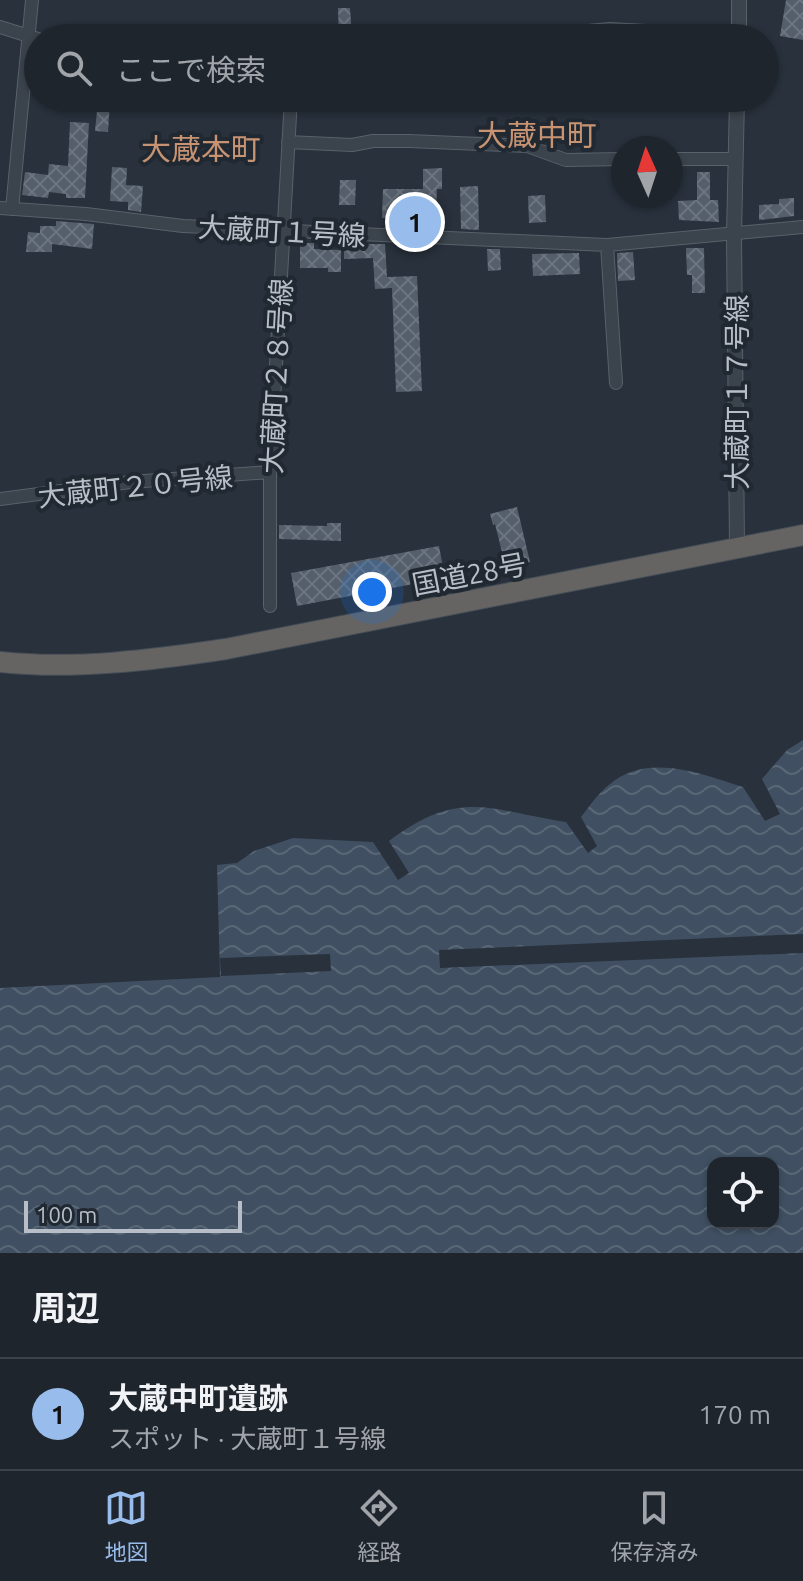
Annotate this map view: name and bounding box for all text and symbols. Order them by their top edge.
search box [24,24,779,112]
icon: search [52,46,96,90]
text: ここで検索 [116,53,266,87]
district label: 大蔵中町 [477,118,597,152]
district label: 大蔵本町 [141,132,261,166]
north arrow [611,136,683,208]
pin: 1 [389,192,441,252]
street label: 大蔵町１号線 [197,211,367,251]
street label: 大蔵町２８号線 [255,277,297,475]
street label: 大蔵町１７号線 [721,294,752,490]
street label: 大蔵町２０号線 [36,460,234,512]
street label: 国道28号 [409,548,529,600]
your location [352,572,392,612]
map controls [707,1157,779,1229]
button: locate [707,1157,779,1229]
scale bar [24,1197,242,1233]
text: 100 m [36,1202,97,1227]
text: 周辺 [32,1288,100,1326]
text: 大蔵中町遺跡 [108,1381,288,1415]
text: 1 [51,1400,65,1429]
text: 170 m [699,1400,771,1429]
text: スポット · 大蔵町１号線 [108,1424,386,1453]
tab: 地図 [104,1486,149,1566]
tab: 経路 [357,1486,402,1566]
tab: 保存済み [610,1486,699,1566]

